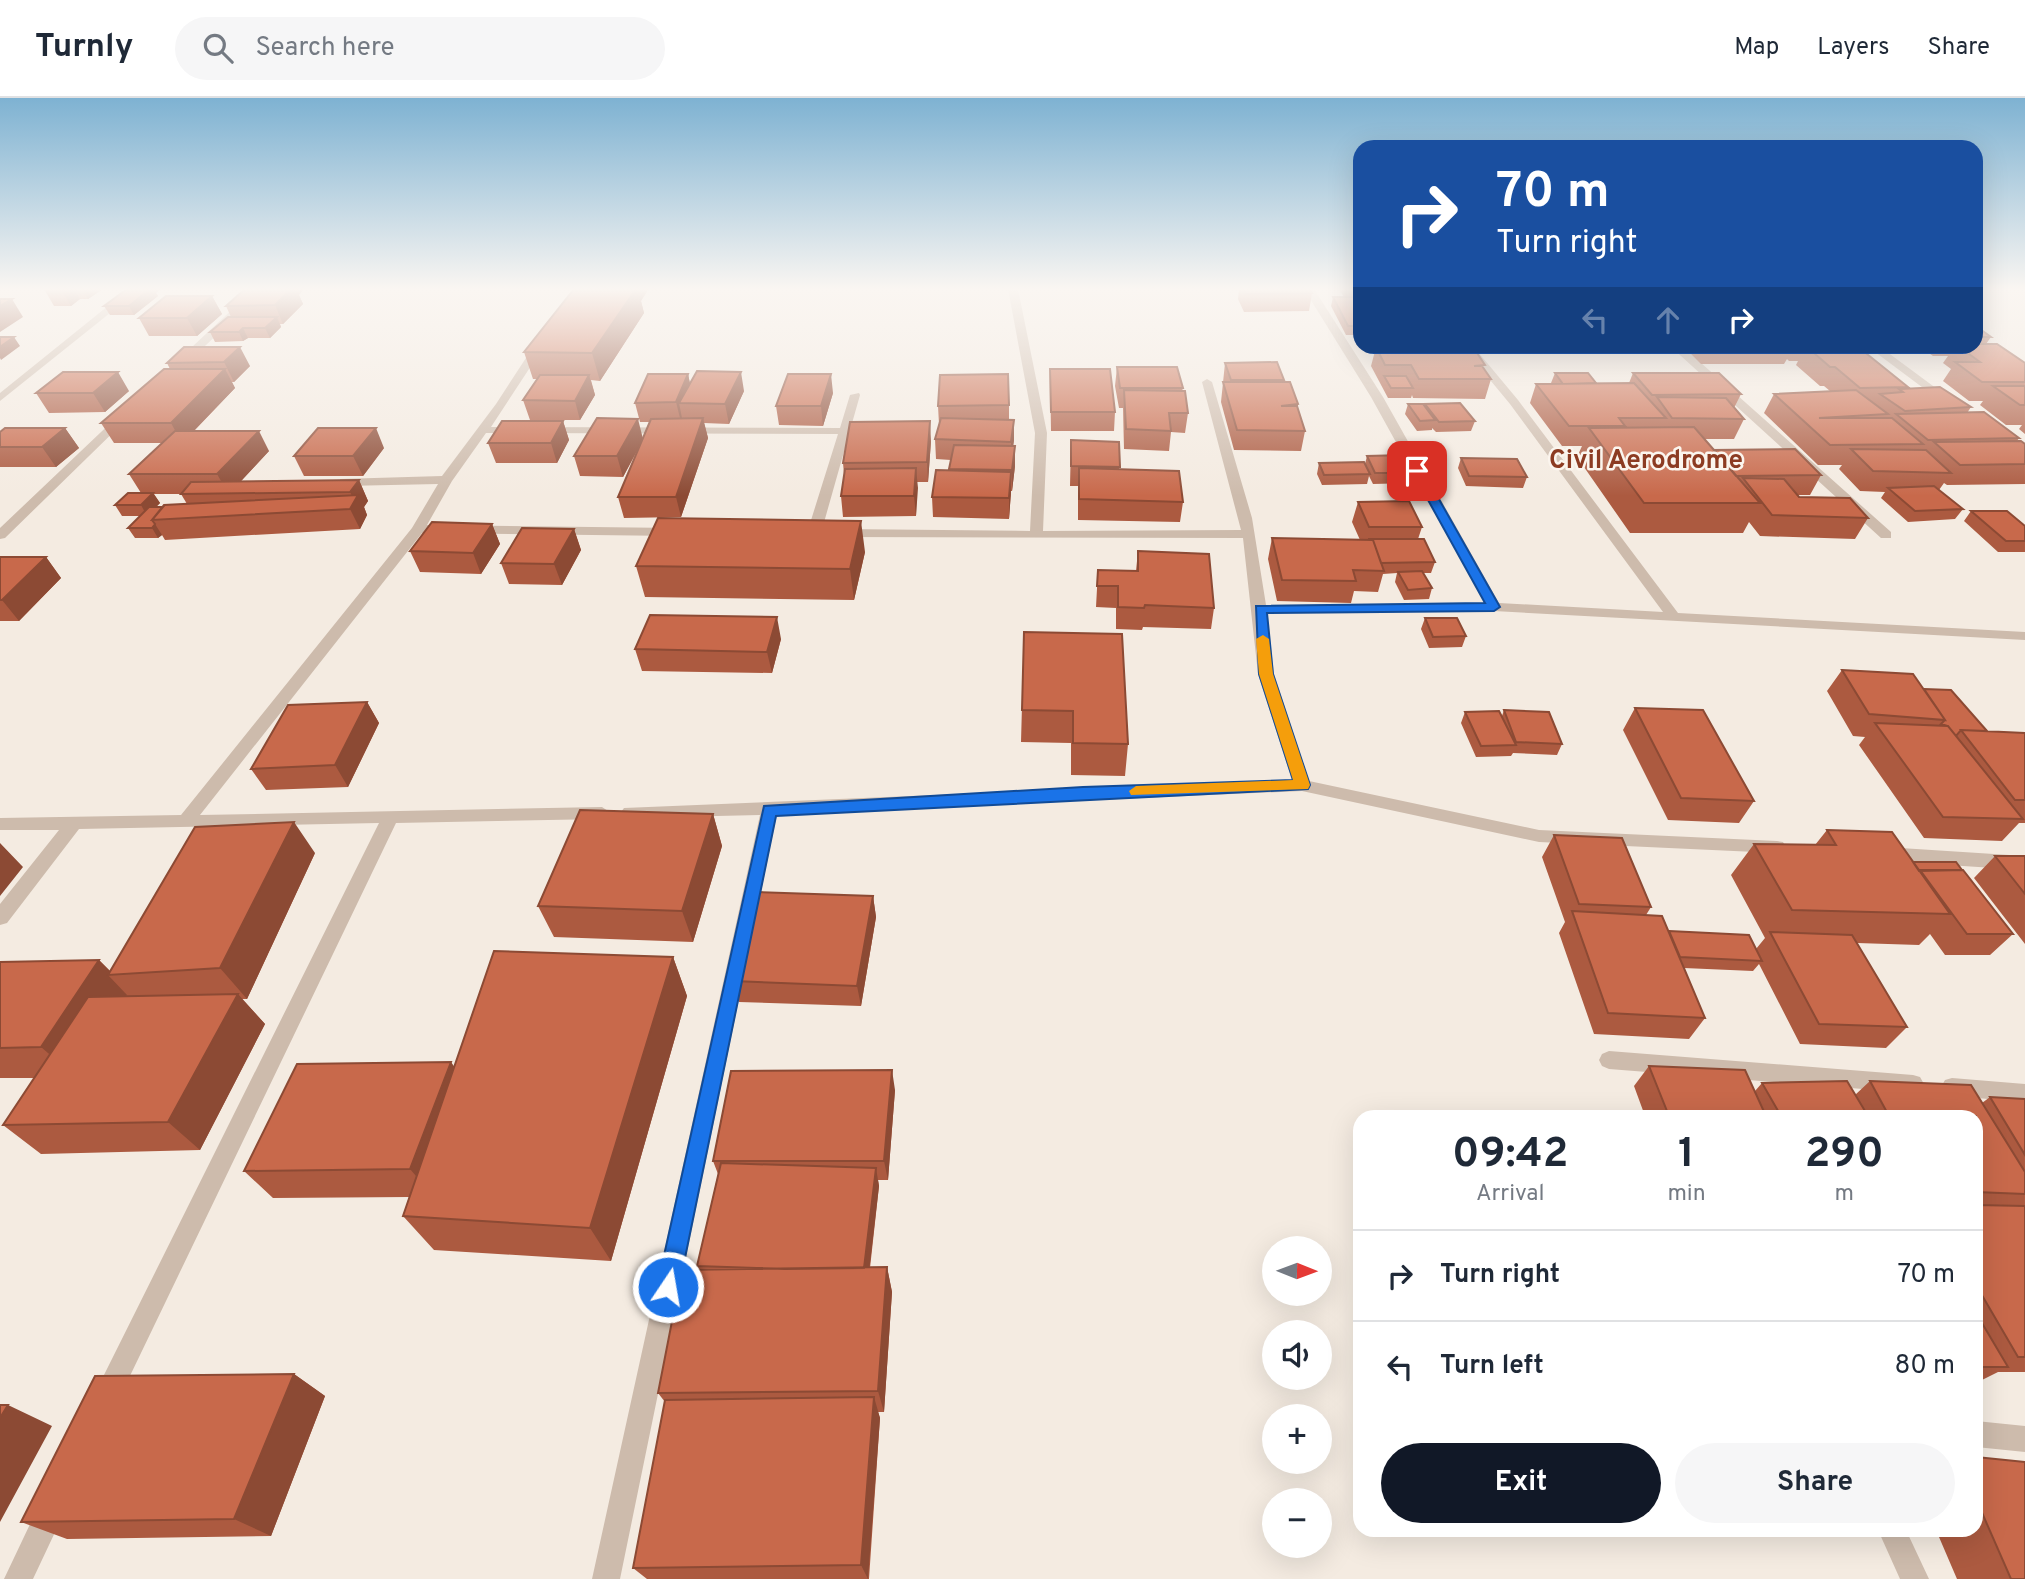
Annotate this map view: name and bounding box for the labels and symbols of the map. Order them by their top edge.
pin [1387,441,1447,501]
district label: Civil Aerodrome [1549,445,1743,478]
north arrow [1262,1236,1332,1306]
position arrow [631,1250,705,1324]

